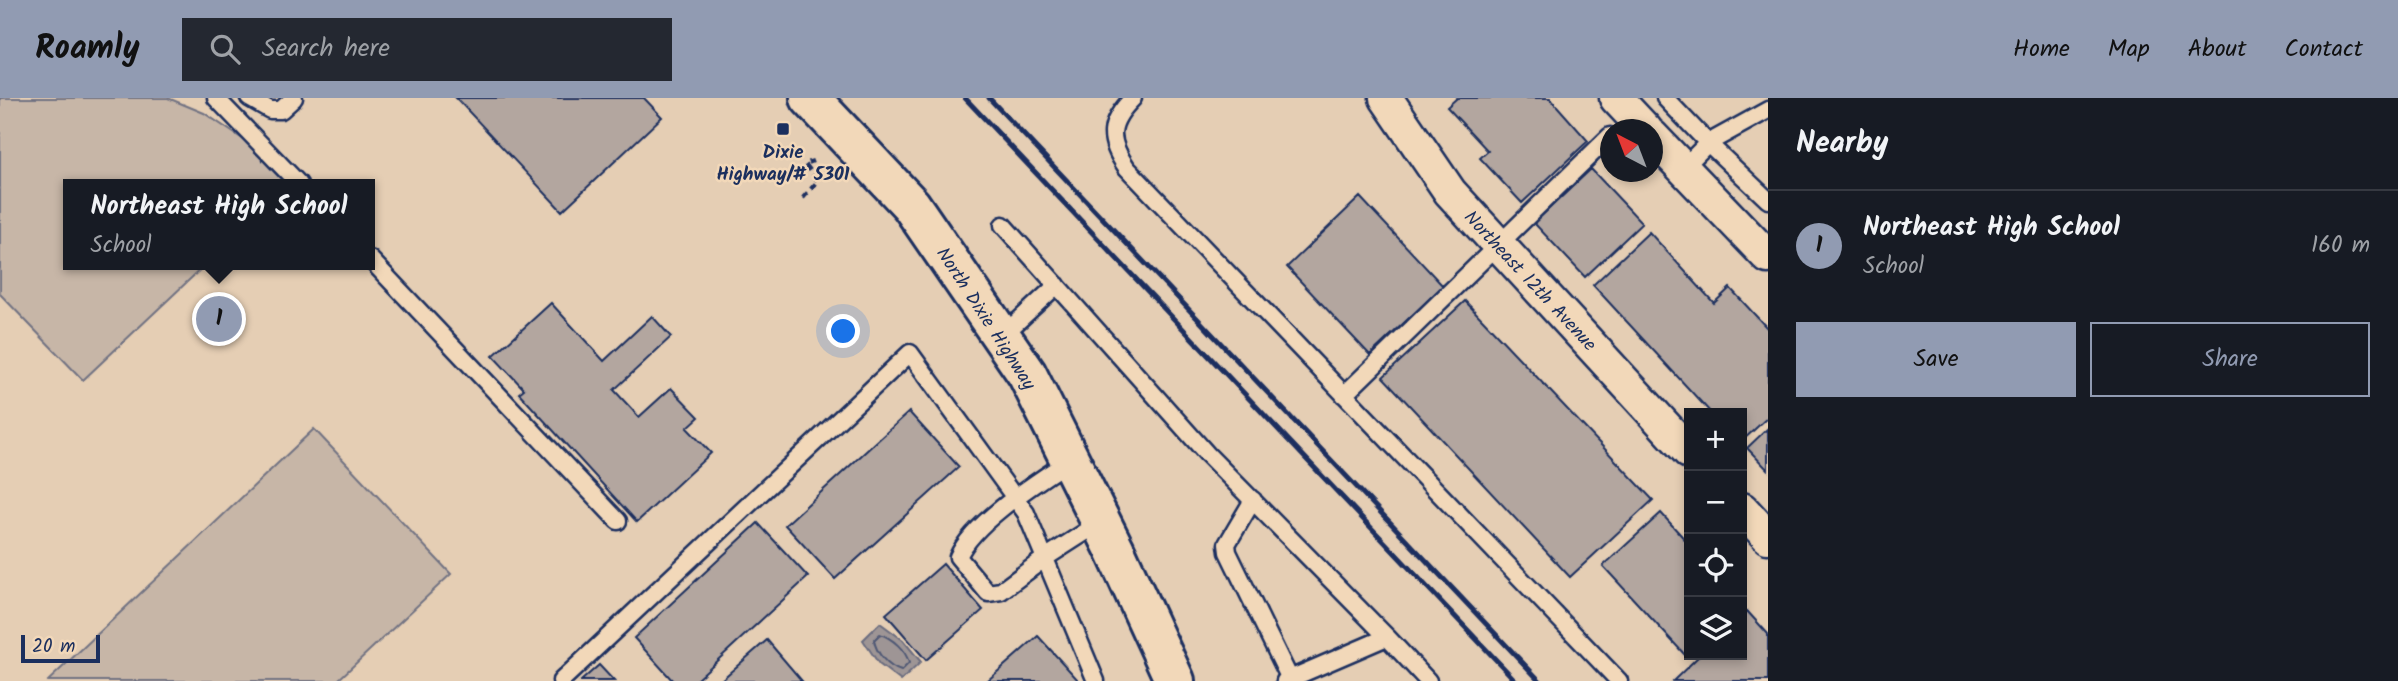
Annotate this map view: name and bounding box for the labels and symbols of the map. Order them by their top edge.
north arrow [1600,119,1663,182]
marker: Dixie Highway/# 5301 [775,121,791,137]
place label: Dixie Highway/# 5301 [716,138,850,190]
street label: Northeast 12th Avenue [1456,204,1604,359]
street label: North Dixie Highway [928,241,1044,398]
pin: 1 [196,293,242,345]
your location [826,314,860,348]
scale bar [21,632,100,664]

